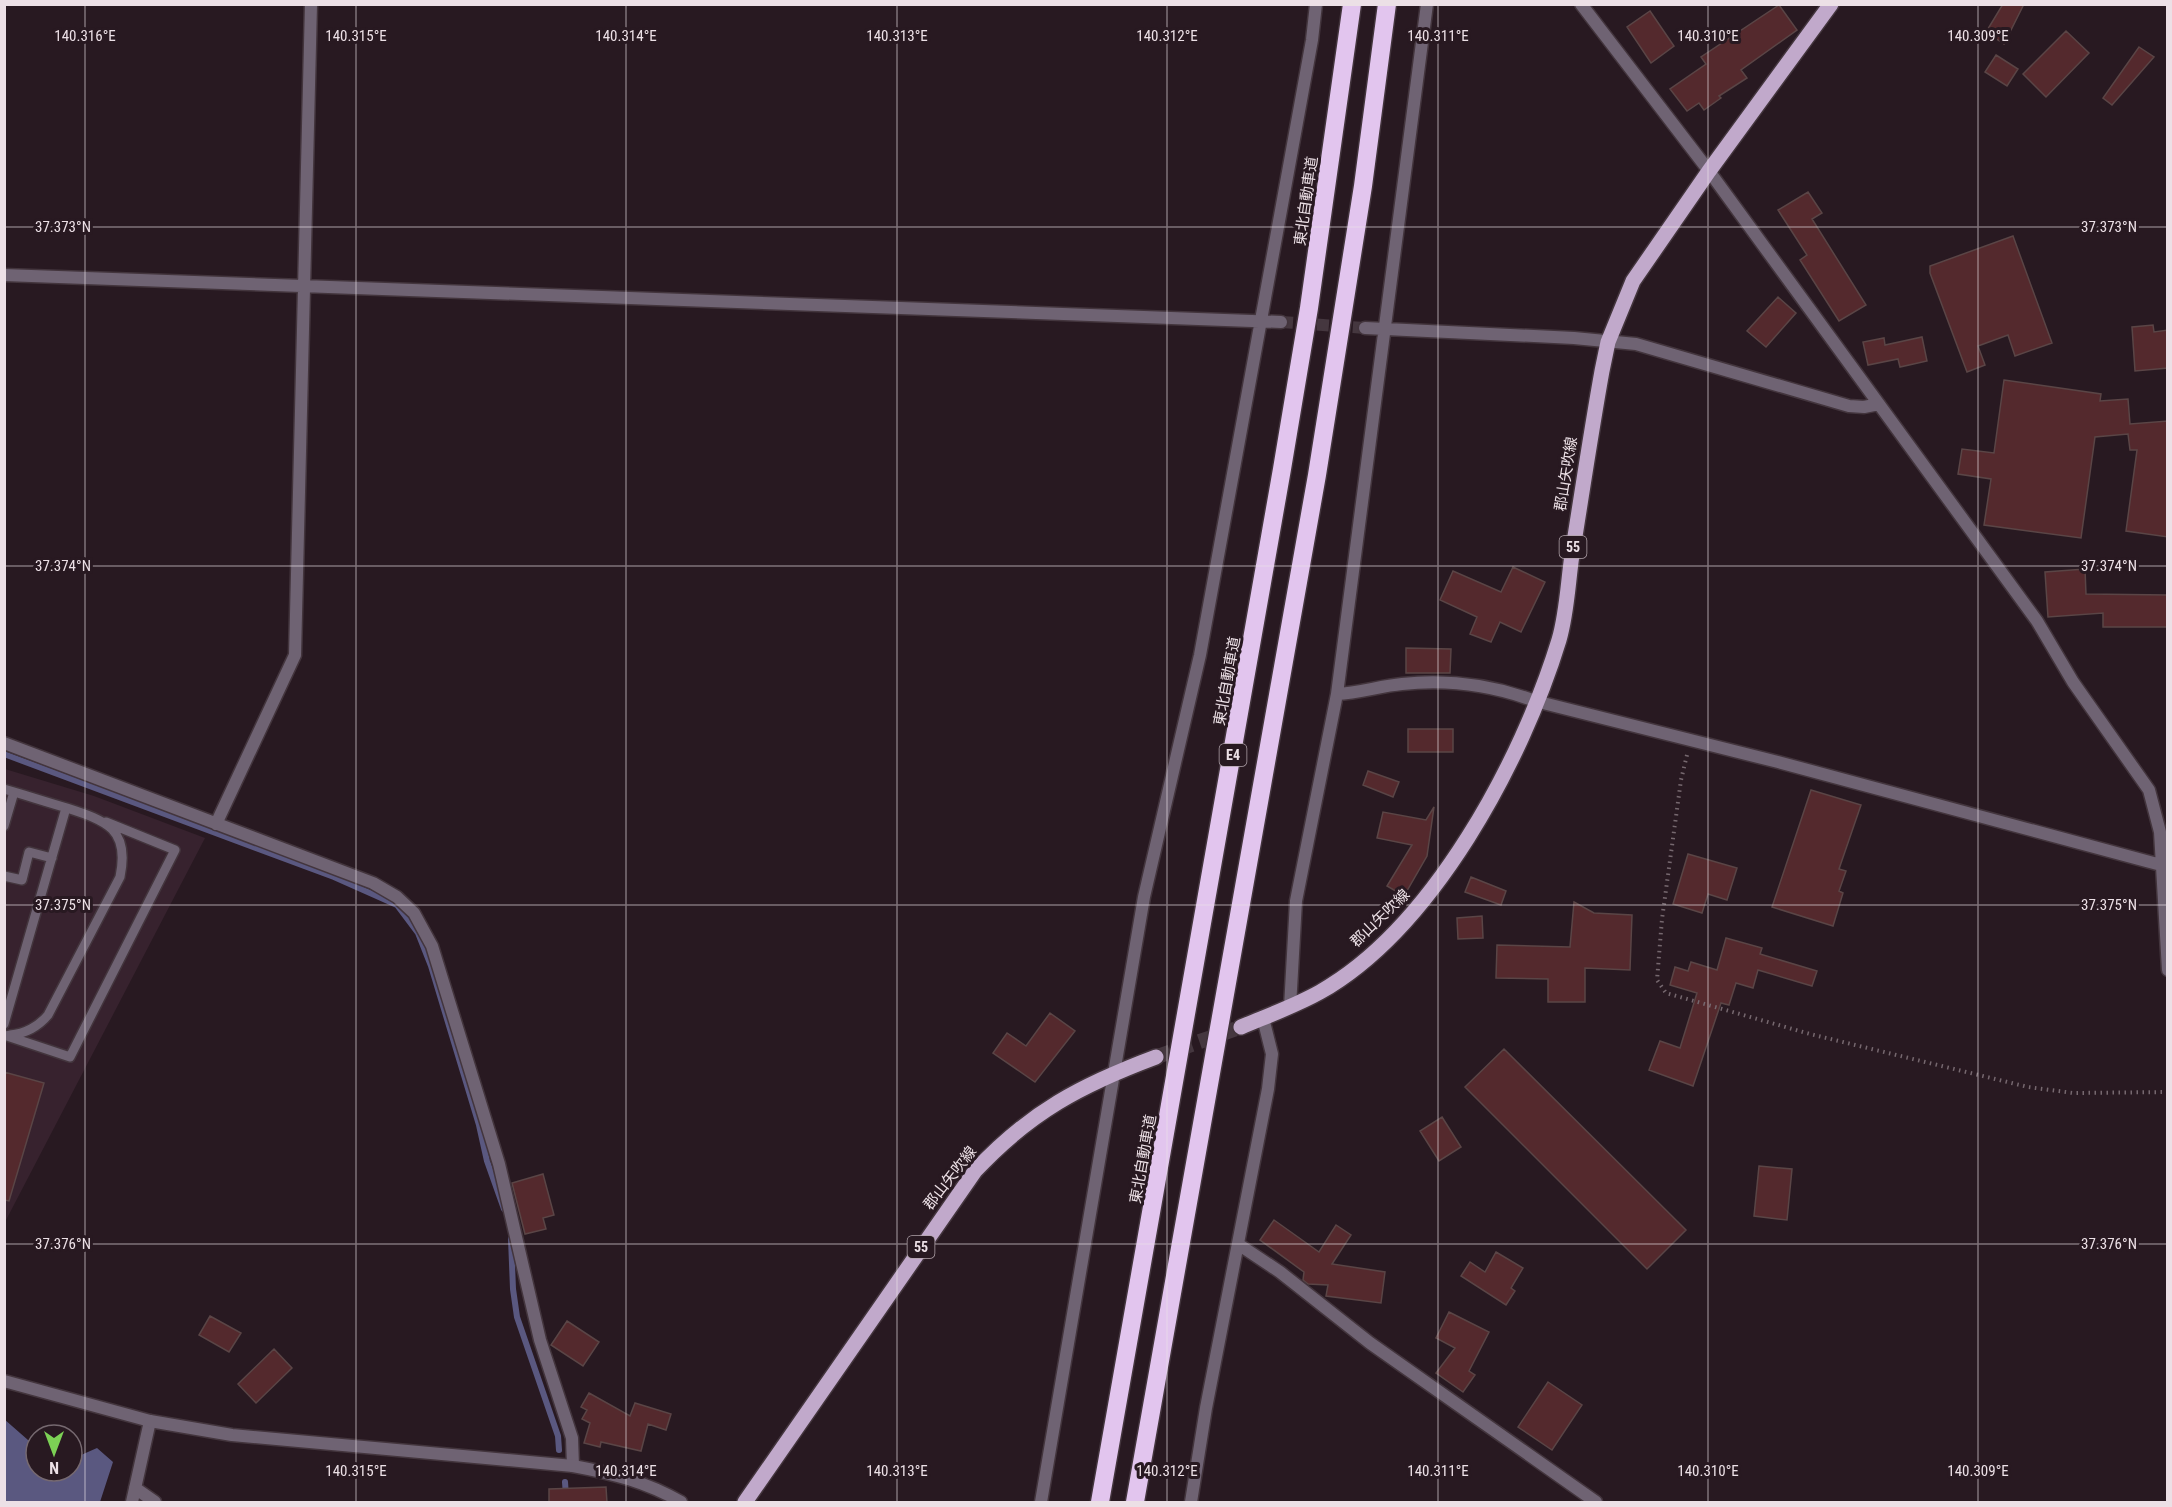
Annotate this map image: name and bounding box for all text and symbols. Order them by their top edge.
text: 140.316°E [54,27,116,45]
text: 140.315°E [325,27,387,45]
text: 140.314°E [595,27,657,45]
text: 140.313°E [866,27,928,45]
text: 140.312°E [1136,27,1198,45]
text: 140.311°E [1407,27,1469,45]
text: 140.310°E [1677,27,1739,45]
text: 140.309°E [1947,27,2009,45]
street label: 東北自動車道 [1291,155,1321,247]
text: 37.373°N [35,218,91,236]
text: 37.373°N [2081,218,2137,236]
street label: 郡山矢吹線 [1551,436,1581,512]
road number: 55 [1560,536,1586,558]
text: 37.374°N [35,557,91,575]
text: 37.374°N [2081,557,2137,575]
street label: 東北自動車道 [1210,635,1244,727]
road number: E4 [1220,744,1246,766]
street label: 郡山矢吹線 [1347,885,1413,951]
text: 37.375°N [35,896,91,914]
text: 37.375°N [2081,896,2137,914]
street label: 東北自動車道 [1126,1113,1160,1205]
street label: 郡山矢吹線 [920,1143,980,1213]
text: 37.376°N [35,1235,91,1253]
text: 37.376°N [2081,1235,2137,1253]
road number: 55 [908,1236,934,1258]
north arrow [24,1423,84,1483]
text: N [49,1458,59,1477]
text: 140.315°E [325,1462,387,1480]
text: 140.314°E [595,1462,657,1480]
text: 140.313°E [866,1462,928,1480]
text: 140.312°E [1136,1462,1198,1480]
text: 140.311°E [1407,1462,1469,1480]
text: 140.310°E [1677,1462,1739,1480]
text: 140.309°E [1947,1462,2009,1480]

